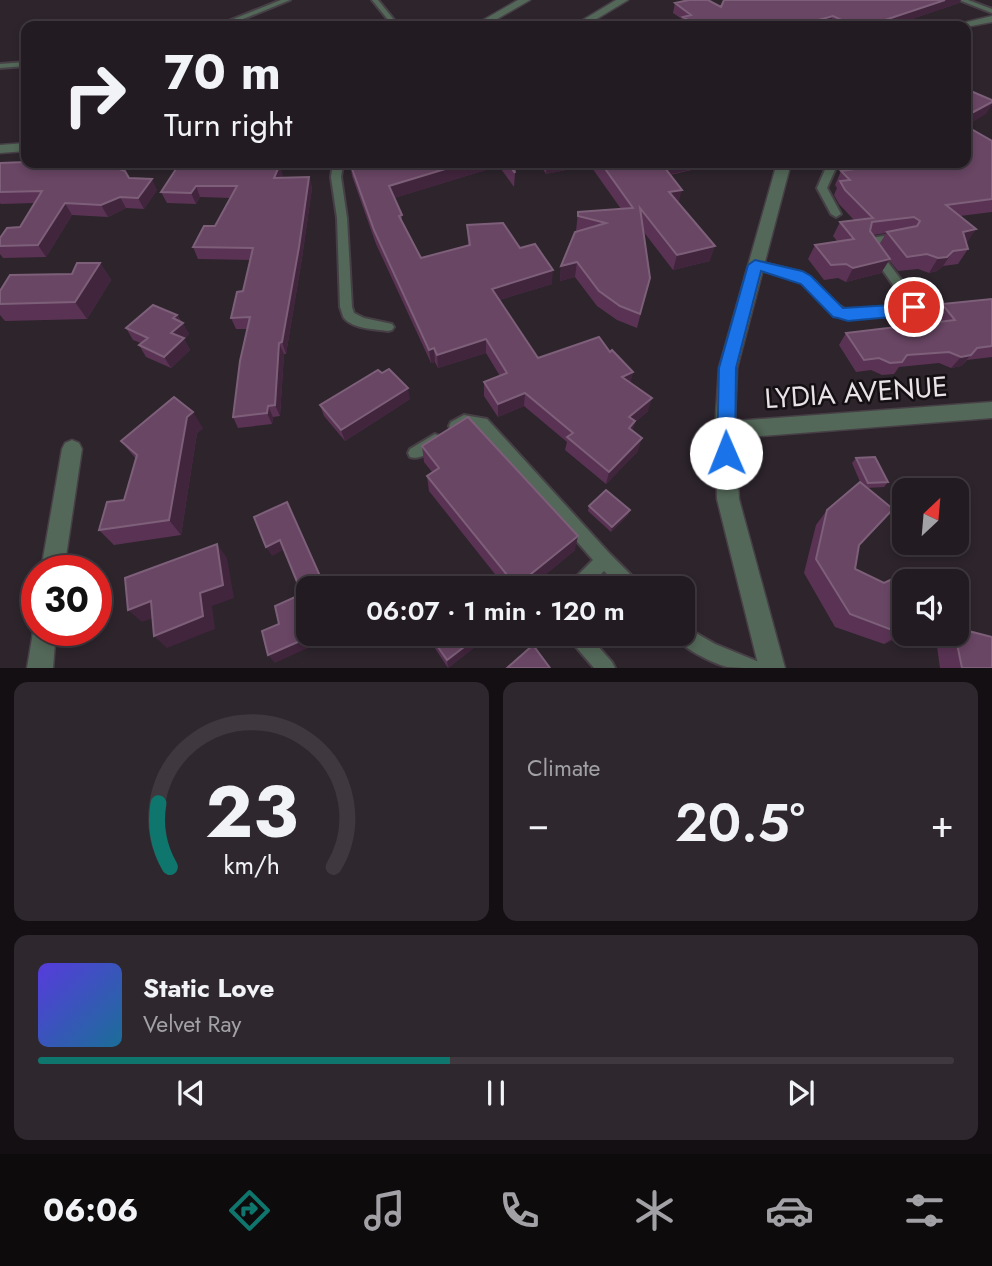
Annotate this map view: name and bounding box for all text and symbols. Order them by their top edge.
text: 70 m [164,37,281,107]
icon: right [49,49,140,140]
text: Turn right [164,102,293,148]
pin [884,277,944,337]
icon: arrive [895,288,933,326]
street label: LYDIA AVENUE [763,366,949,419]
position arrow [689,416,763,490]
north arrow [892,478,970,555]
map controls [892,478,969,646]
speed limit sign: 30 [21,555,112,646]
button: sound [892,569,969,646]
text: 06:07 · 1 min · 120 m [366,592,625,630]
text: Climate [527,751,600,785]
text: 23 [205,760,298,865]
text: 20.5° [675,785,805,861]
text: − [527,796,549,851]
text: + [931,796,954,851]
text: km/h [223,847,280,883]
text: Static Love [143,969,275,1007]
text: Velvet Ray [143,1007,241,1041]
icon: previous [172,1074,210,1112]
icon: pause [477,1074,515,1112]
icon: next [782,1074,820,1112]
icon: directions [225,1186,274,1235]
icon: music [360,1186,409,1235]
icon: phone [495,1186,544,1235]
icon: climate [630,1186,679,1235]
icon: car [765,1186,814,1235]
icon: filters [900,1186,949,1235]
text: 06:06 [43,1187,139,1233]

